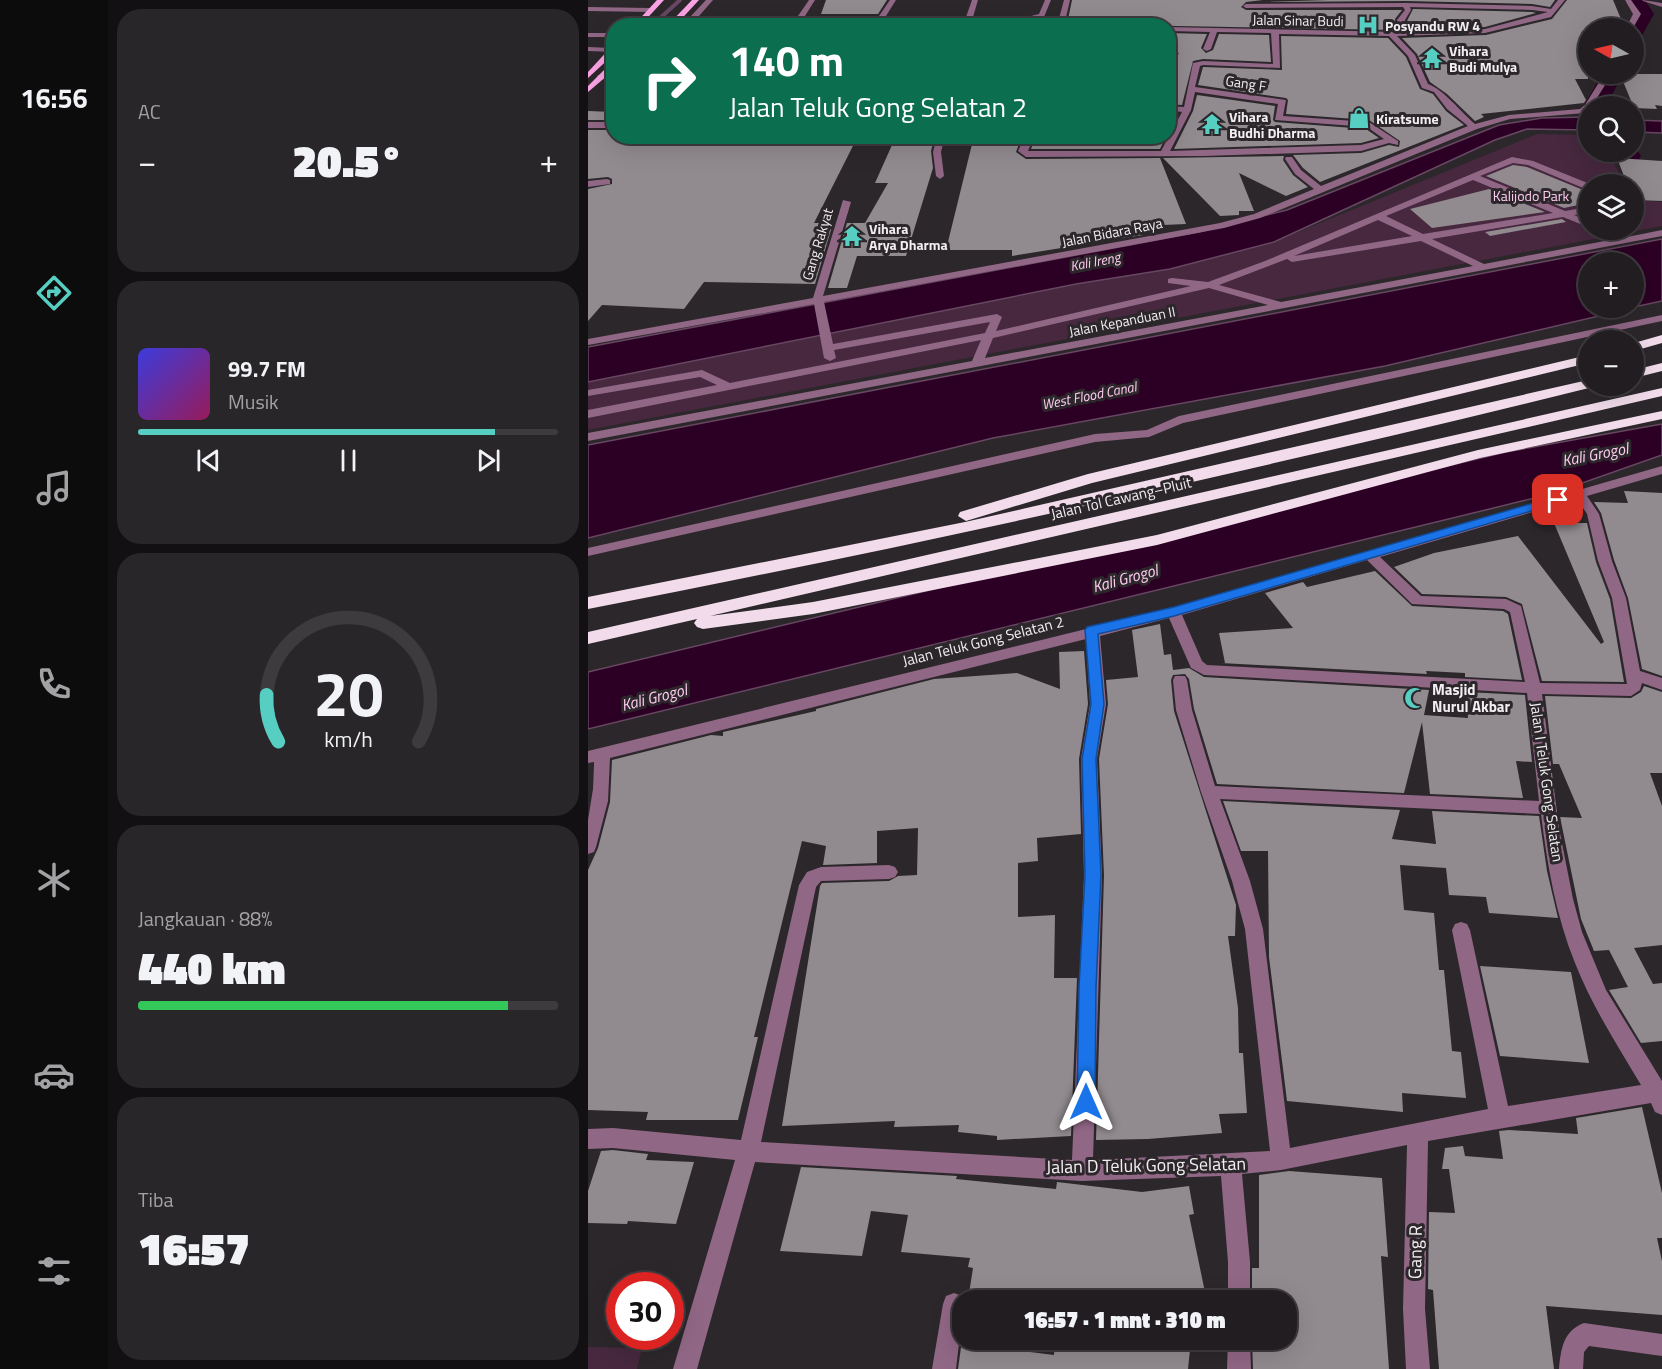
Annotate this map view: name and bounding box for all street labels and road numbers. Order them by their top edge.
street label: Jalan Sinar Budi [1252,9,1344,31]
street label: Gang F [1224,70,1268,96]
street label: Gang Rakyat [796,205,838,283]
street label: Jalan Bidara Raya [1060,212,1164,252]
street label: Jalan Kepanduan II [1067,300,1177,342]
street label: Jalan Tol Cawang–Pluit [1048,470,1194,525]
street label: Jalan Teluk Gong Selatan 2 [900,610,1066,672]
street label: Jalan I Teluk Gong Selatan [1524,701,1570,863]
street label: Jalan D Teluk Gong Selatan [1046,1150,1246,1180]
street label: Gang R [1401,1225,1429,1279]

